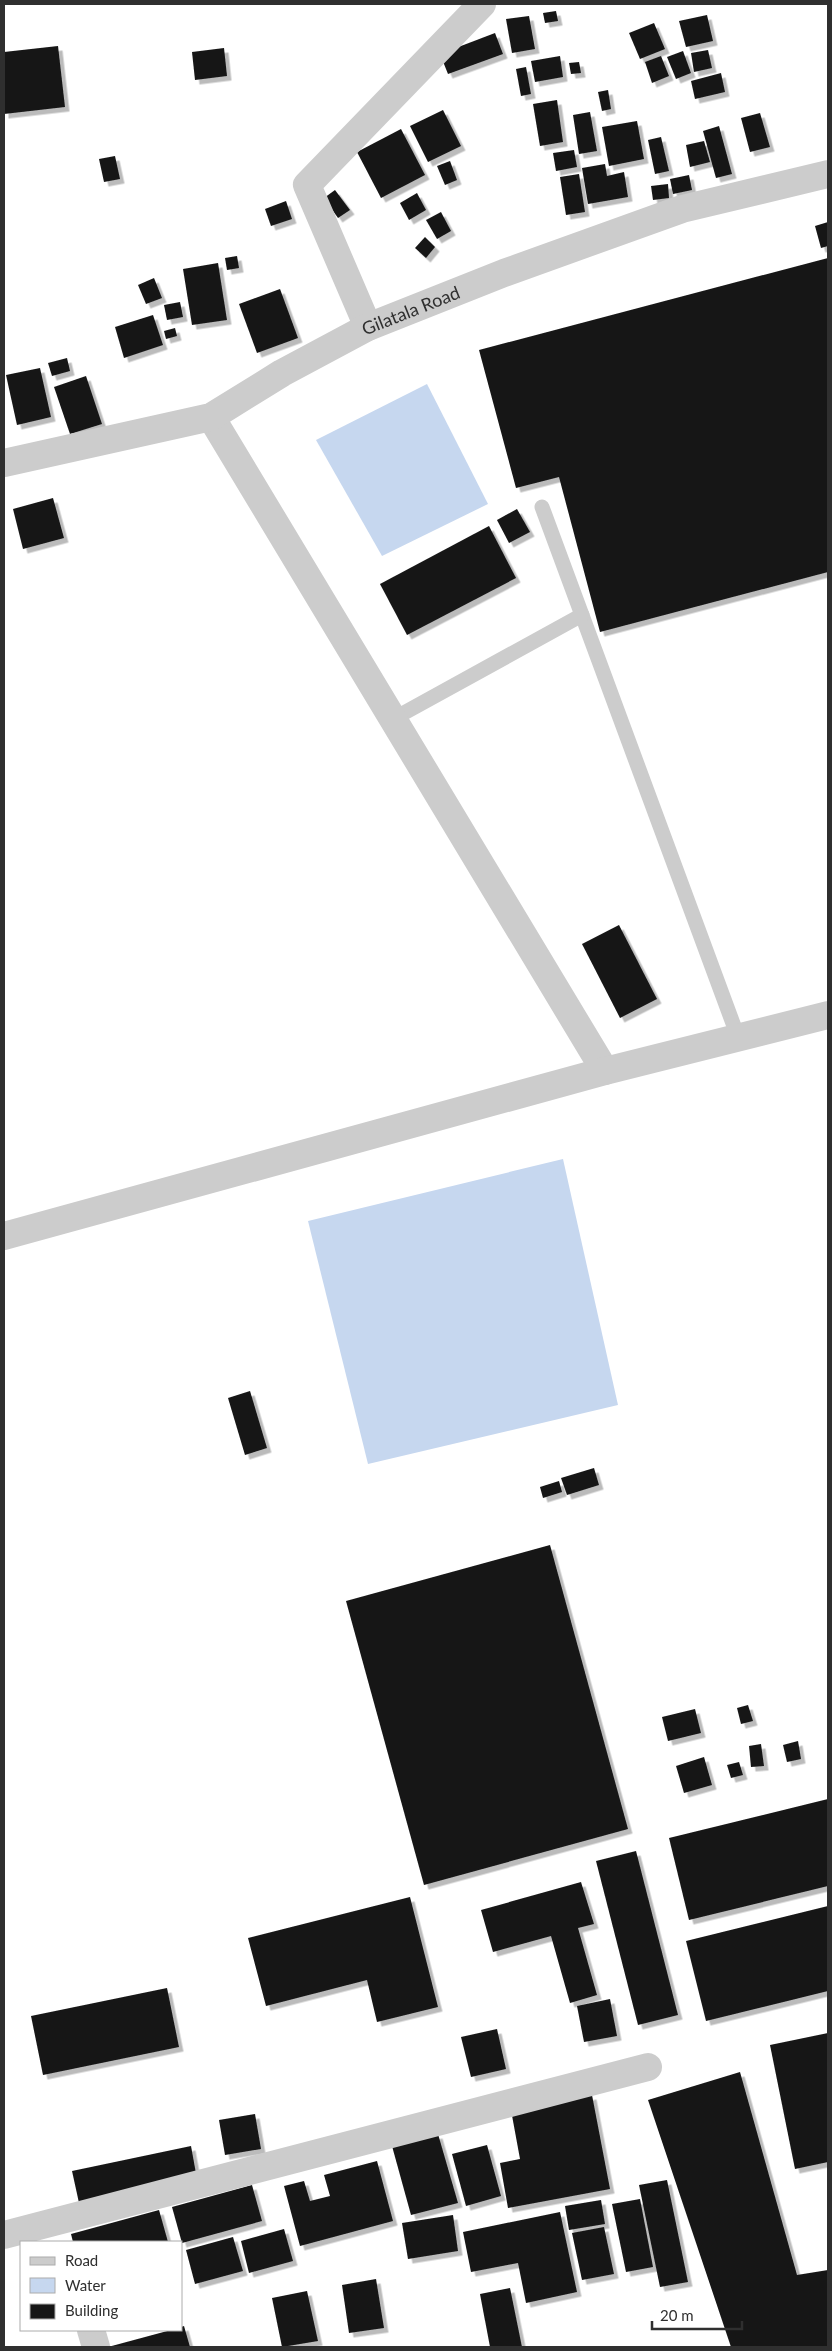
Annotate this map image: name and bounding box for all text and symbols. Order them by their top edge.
street label: Gilatala Road [358,281,463,339]
legend [20,2241,182,2331]
text: Road [65,2251,98,2269]
text: Water [65,2276,106,2294]
scale bar [652,2298,742,2330]
text: Building [65,2301,118,2319]
text: 20 m [660,2306,694,2324]

